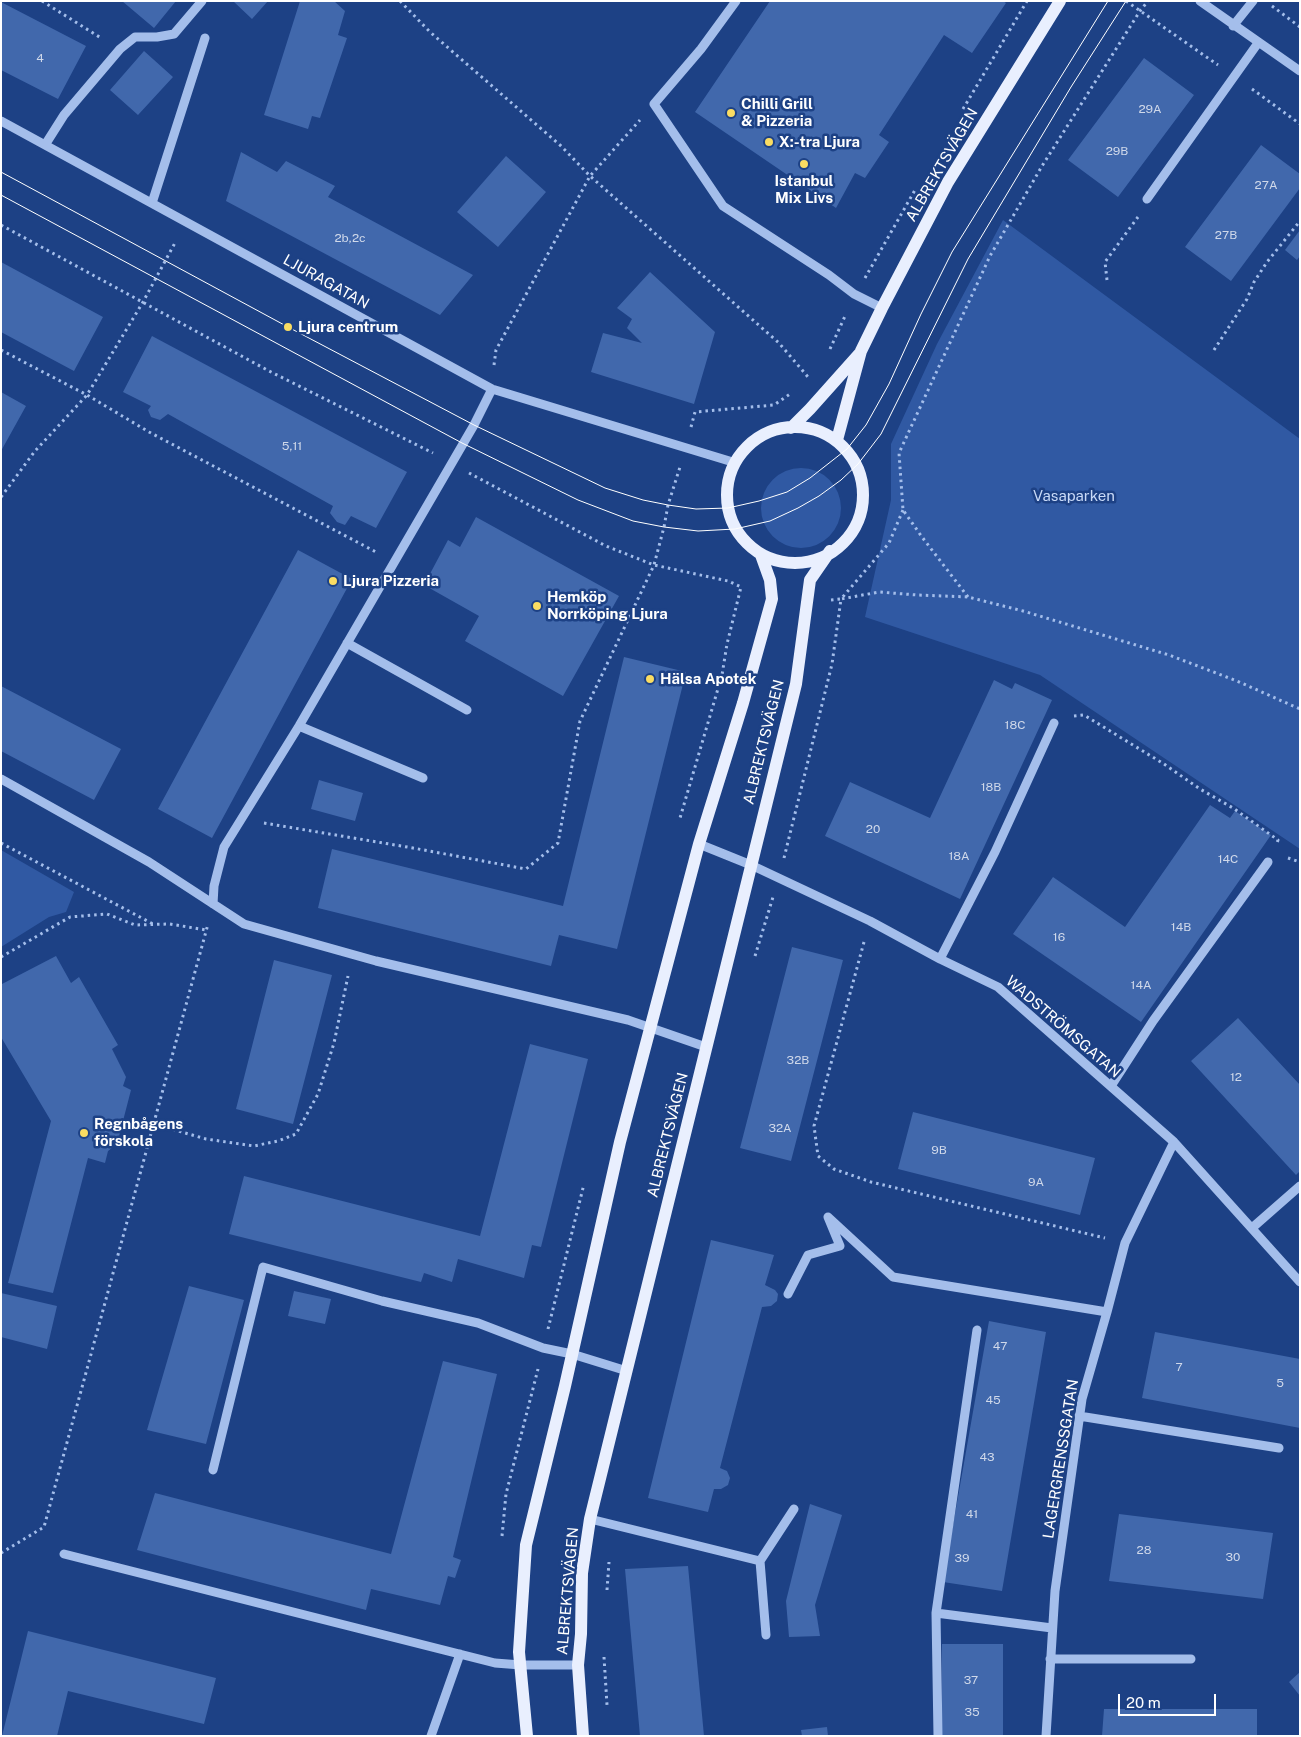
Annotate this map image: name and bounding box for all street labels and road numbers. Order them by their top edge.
street label: ALBREKTSVÄGEN [902,105,982,225]
street label: LJURAGATAN [280,251,372,313]
street label: ALBREKTSVÄGEN [740,678,788,806]
street label: WADSTRÖMSGATAN [1002,972,1124,1082]
street label: ALBREKTSVÄGEN [644,1071,692,1199]
street label: LAGERGRENSSGATAN [1040,1378,1082,1540]
street label: ALBREKTSVÄGEN [553,1526,583,1656]

